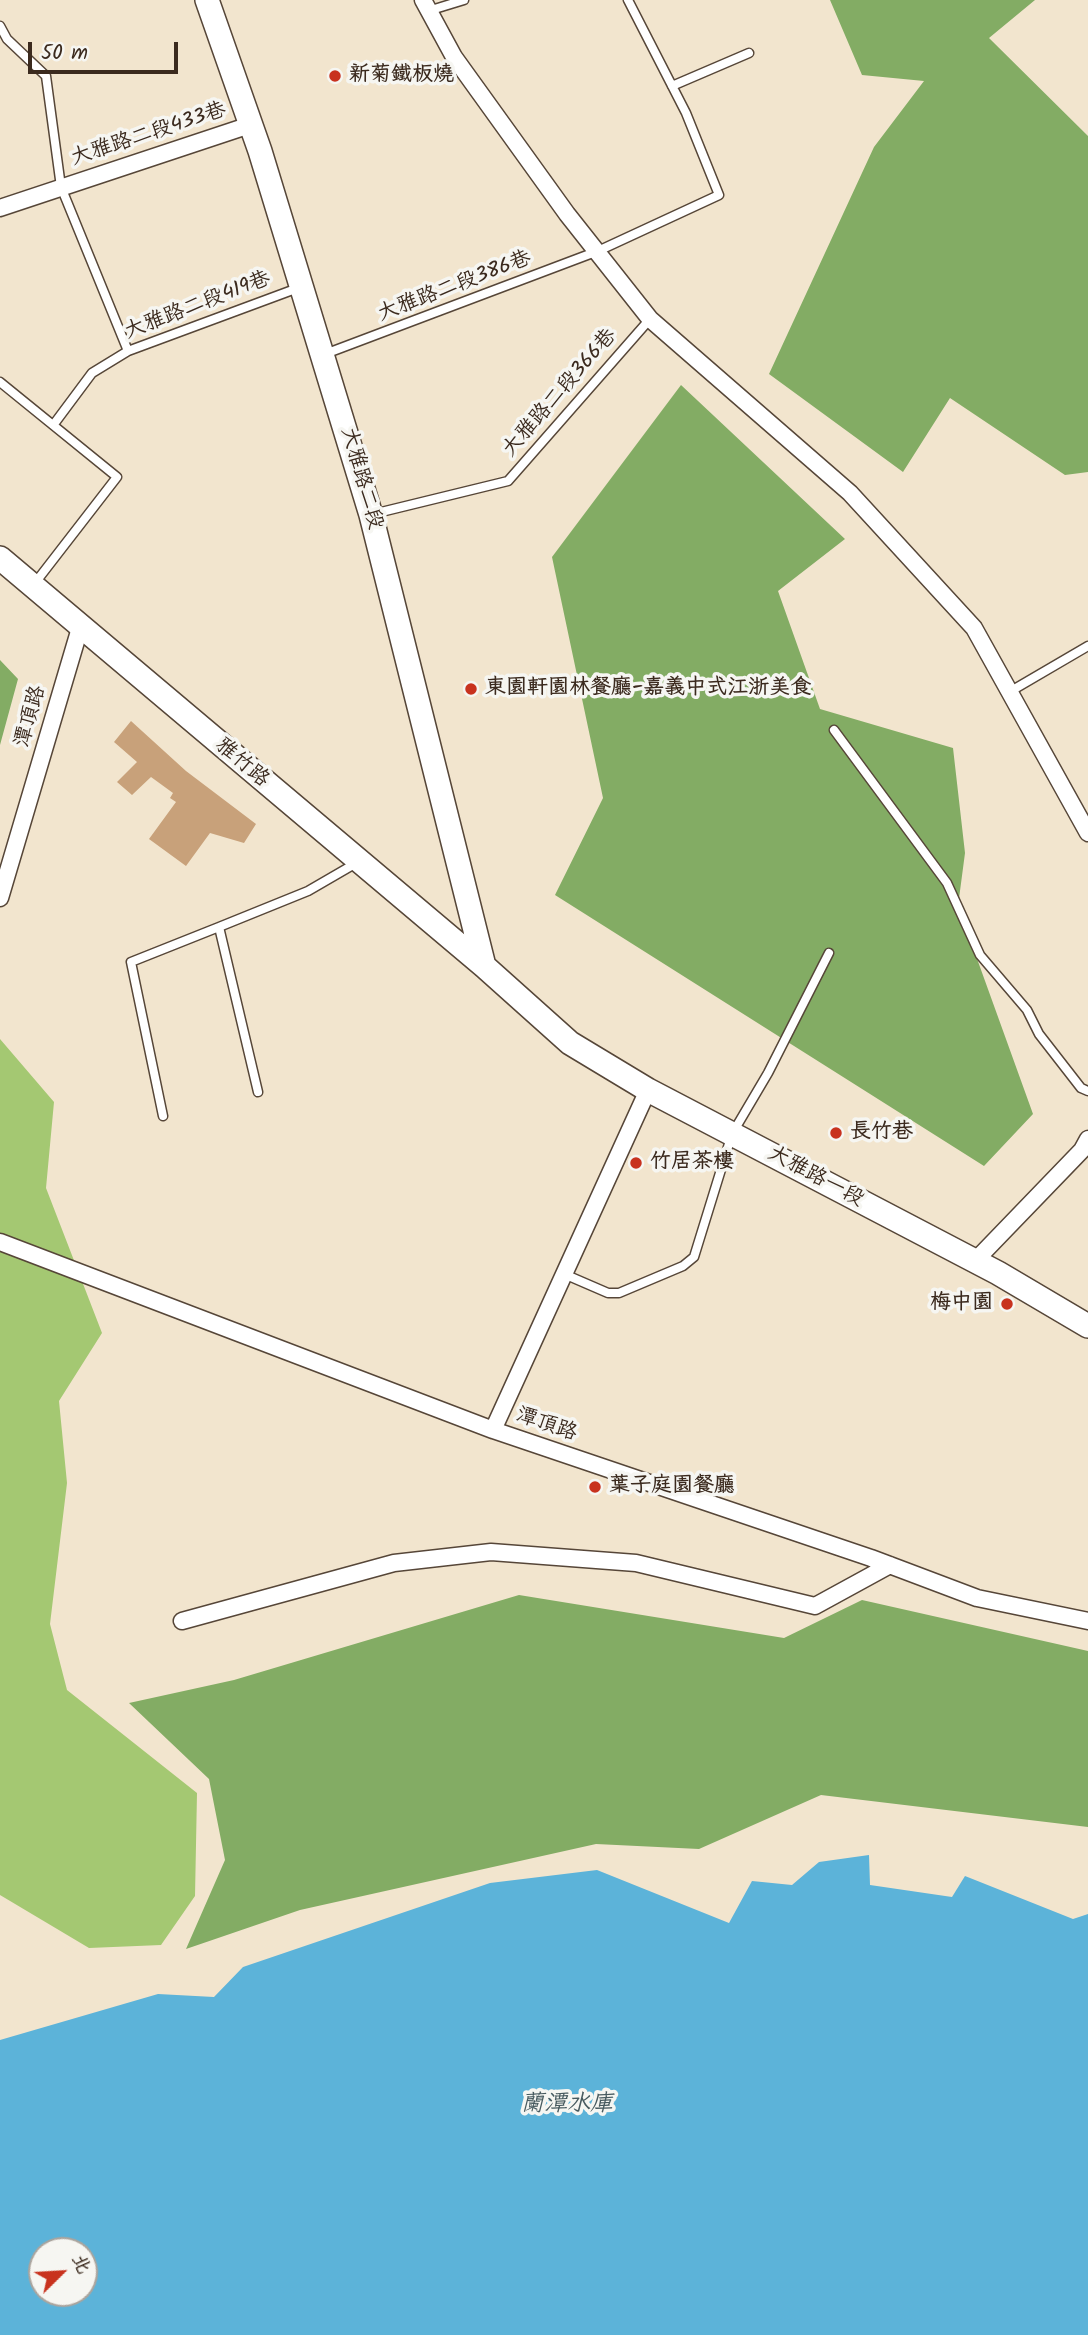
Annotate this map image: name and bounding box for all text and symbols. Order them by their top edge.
scale bar [32,28,182,72]
text: 50 m [41,37,88,70]
place label: 新菊鐵板燒 [349,63,454,89]
marker: 新菊鐵板燒 [327,68,343,84]
street label: 大雅路二段433巷 [68,99,230,173]
street label: 大雅路二段386巷 [375,247,535,329]
street label: 大雅路二段419巷 [121,268,275,346]
street label: 大雅路二段366巷 [499,325,623,463]
street label: 大雅路二段 [333,425,387,533]
place label: 東園軒園林餐廳-嘉義中式江浙美食 [485,676,811,702]
marker: 東園軒園林餐廳-嘉義中式江浙美食 [463,681,479,697]
street label: 潭頂路 [11,683,53,751]
street label: 雅竹路 [209,734,273,794]
place label: 長竹巷 [850,1120,913,1146]
marker: 長竹巷 [828,1125,844,1141]
street label: 大雅路一段 [763,1142,867,1214]
place label: 竹居茶樓 [650,1150,734,1176]
marker: 竹居茶樓 [628,1155,644,1171]
place label: 梅中園 [930,1291,993,1317]
marker: 梅中園 [999,1296,1015,1312]
street label: 潭頂路 [512,1404,580,1448]
place label: 葉子庭園餐廳 [609,1474,735,1500]
marker: 葉子庭園餐廳 [587,1479,603,1495]
water label: 蘭潭水庫 [521,2092,613,2120]
north arrow [28,2237,98,2307]
text: 北 [63,2249,98,2279]

